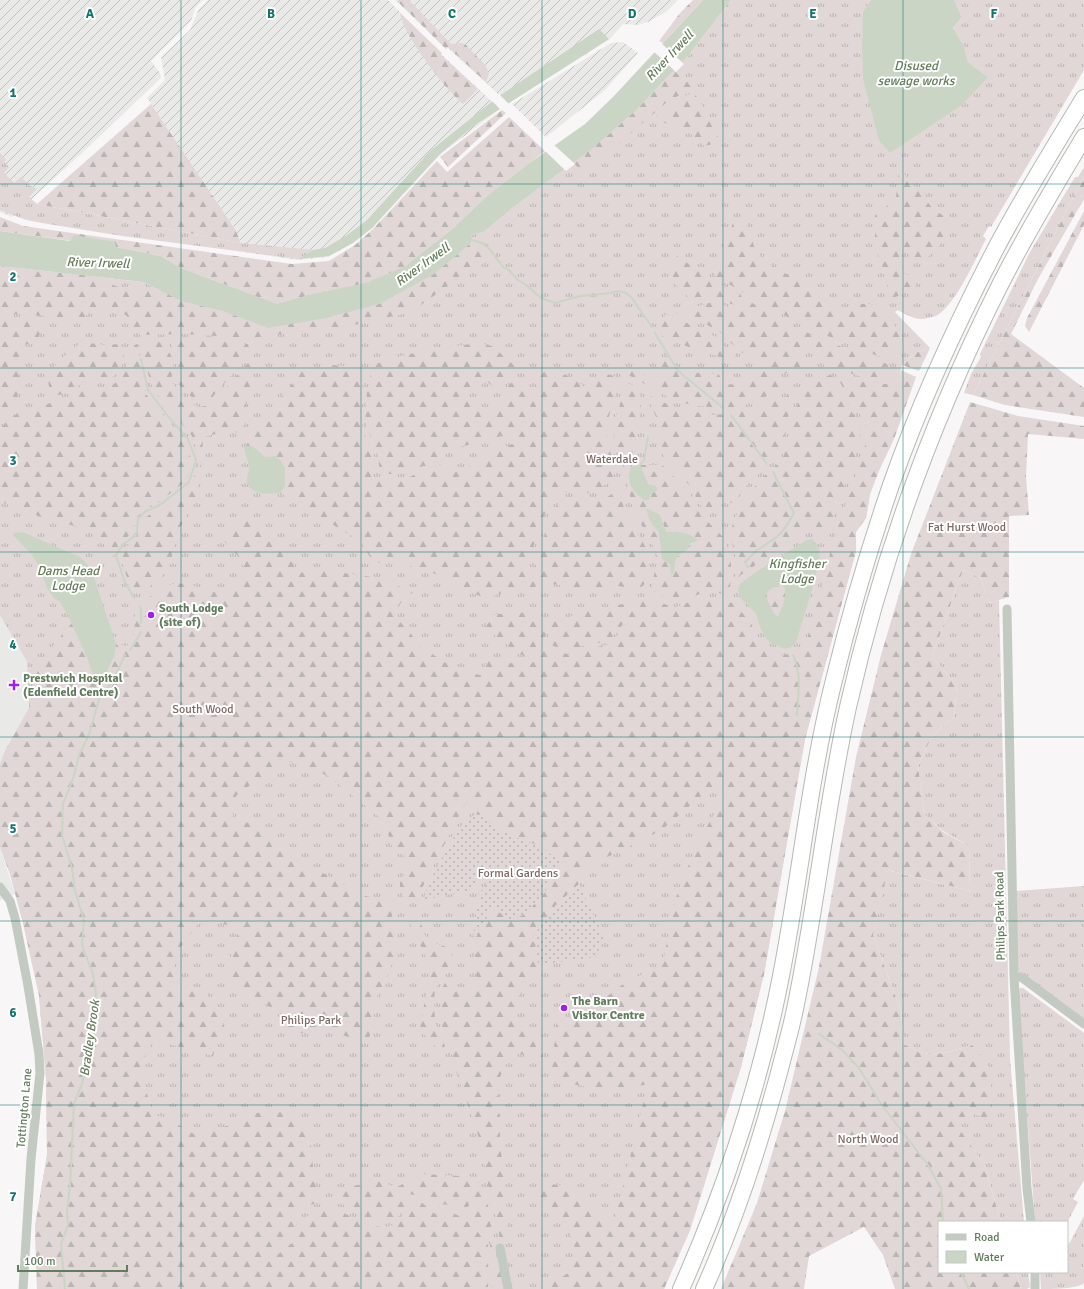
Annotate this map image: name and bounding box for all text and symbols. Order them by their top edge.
text: A [86,6,95,22]
text: B [267,6,275,22]
text: C [448,6,456,22]
text: D [628,6,637,22]
text: E [809,6,817,22]
text: F [991,6,998,22]
water label: River Irwell [642,26,698,84]
water label: Disused sewage works [877,58,956,89]
text: 1 [9,85,17,101]
water label: River Irwell [392,239,454,290]
water label: River Irwell [66,254,131,272]
text: 2 [9,269,17,285]
park label: Waterdale [586,452,638,467]
text: 3 [9,453,17,469]
park label: Fat Hurst Wood [928,520,1006,535]
water label: Kingfisher Lodge [769,556,828,587]
water label: Dams Head Lodge [37,563,101,594]
place label: South Lodge (site of) [159,601,224,630]
marker: South Lodge (site of) [146,610,156,620]
text: 4 [9,637,17,653]
place label: Prestwich Hospital (Edenfield Centre) [23,671,123,700]
marker: Prestwich Hospital (Edenfield Centre) [8,679,20,691]
park label: South Wood [172,702,234,717]
text: 5 [9,821,17,837]
park label: Formal Gardens [478,866,558,881]
street label: Philips Park Road [992,871,1009,961]
place label: The Barn Visitor Centre [572,994,645,1023]
water label: Bradley Brook [77,997,103,1077]
marker: The Barn Visitor Centre [559,1003,569,1013]
text: 6 [9,1005,17,1021]
park label: Philips Park [281,1013,341,1028]
street label: Tottington Lane [14,1068,35,1149]
park label: North Wood [837,1132,899,1147]
text: 7 [9,1189,17,1205]
legend [938,1221,1068,1273]
text: Road [974,1230,1000,1245]
scale bar [18,1247,127,1273]
text: Water [974,1250,1005,1265]
text: 100 m [24,1254,56,1269]

